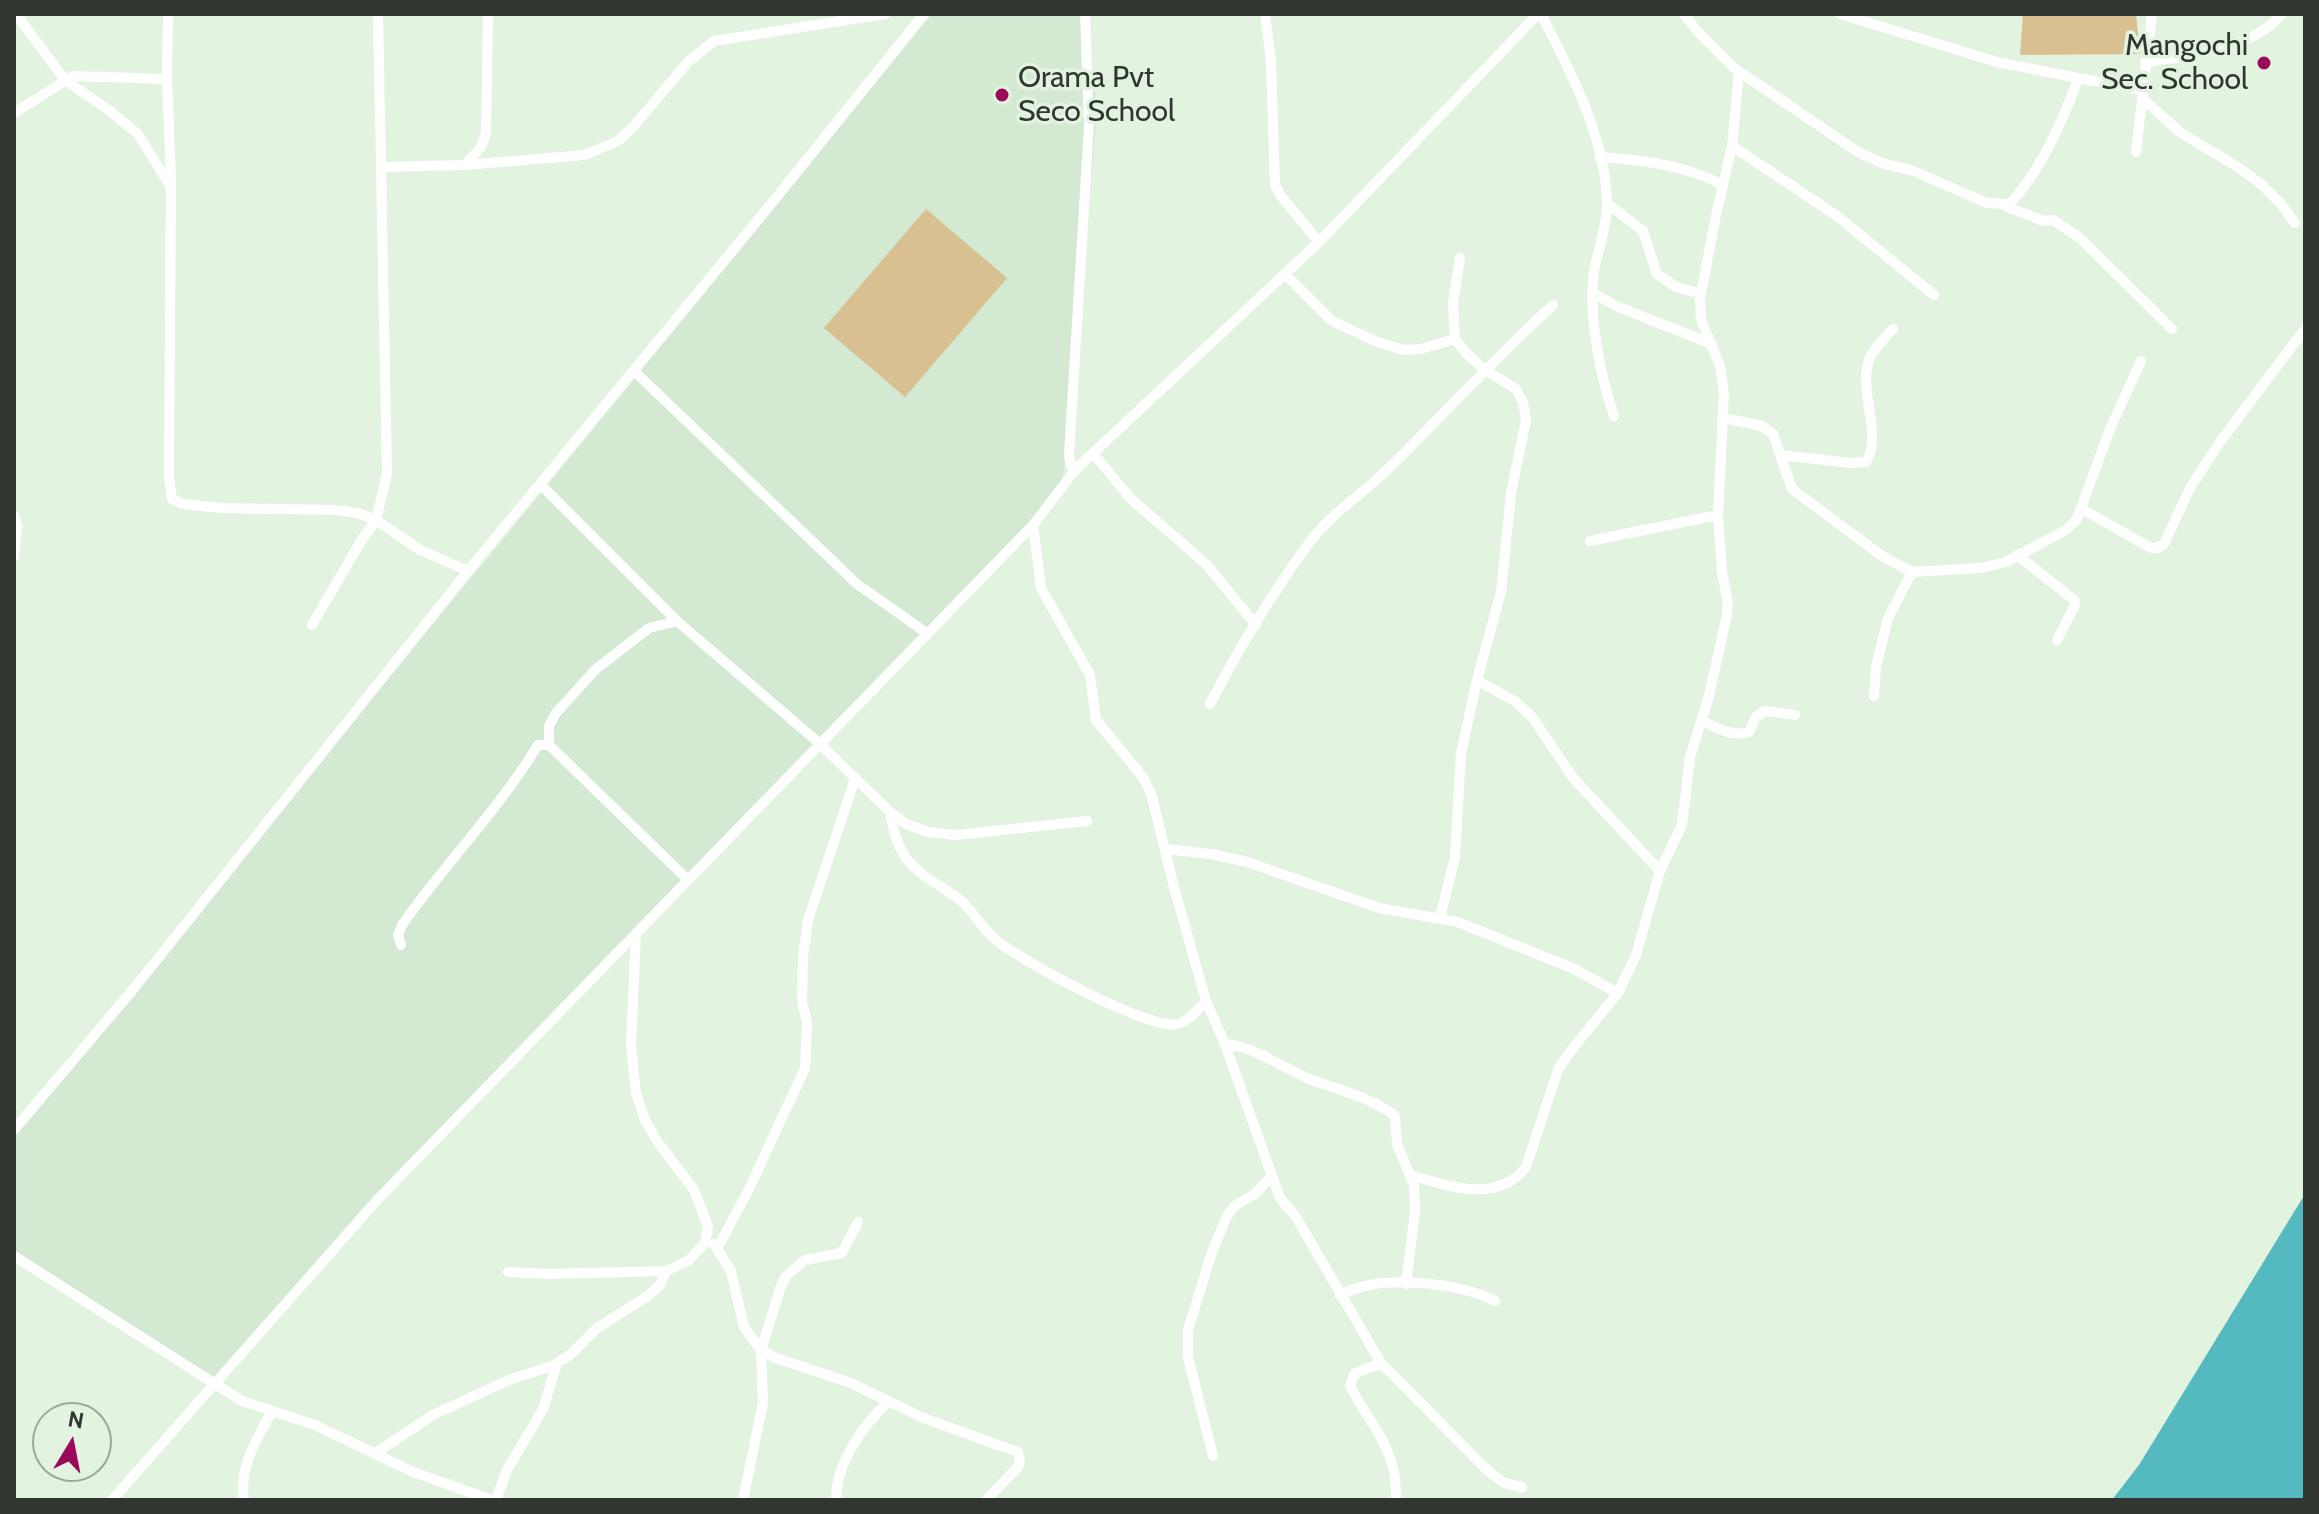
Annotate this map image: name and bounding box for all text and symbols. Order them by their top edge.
place label: Mangochi Sec. School [2101,28,2248,98]
marker: Mangochi Sec. School [2255,54,2273,72]
place label: Orama Pvt Seco School [1018,60,1175,130]
marker: Orama Pvt Seco School [993,86,1011,104]
north arrow [32,1402,112,1482]
text: N [66,1405,86,1434]

